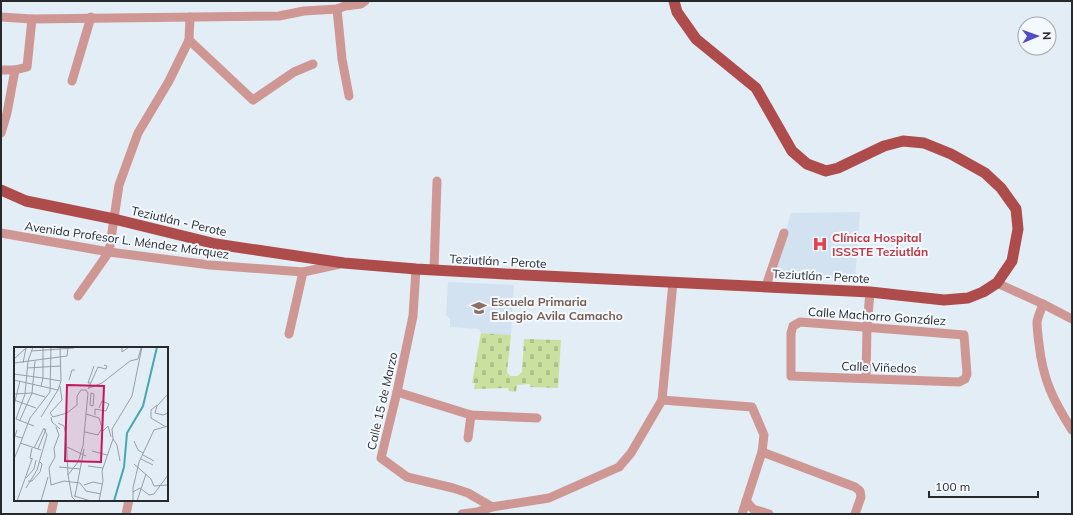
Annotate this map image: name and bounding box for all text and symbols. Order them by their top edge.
north arrow [1017,16,1057,56]
text: N [1040,31,1054,40]
street label: Teziutlán - Perote [130,203,228,239]
street label: Avenida Profesor L. Méndez Márquez [24,218,230,262]
place label: Clínica Hospital ISSSTE Teziutlán [832,230,928,259]
hospital icon: Clínica Hospital ISSSTE Teziutlán [811,235,829,253]
street label: Teziutlán - Perote [449,251,547,271]
street label: Teziutlán - Perote [772,266,870,286]
place label: Escuela Primaria Eulogio Avila Camacho [491,294,623,323]
school or university icon: Escuela Primaria Eulogio Avila Camacho [470,299,488,317]
street label: Calle Machorro González [808,304,946,328]
inset map [14,347,168,501]
street label: Calle 15 de Marzo [363,351,401,451]
street label: Calle Viñedos [841,358,917,376]
scale bar [929,473,1038,499]
text: 100 m [935,479,970,494]

